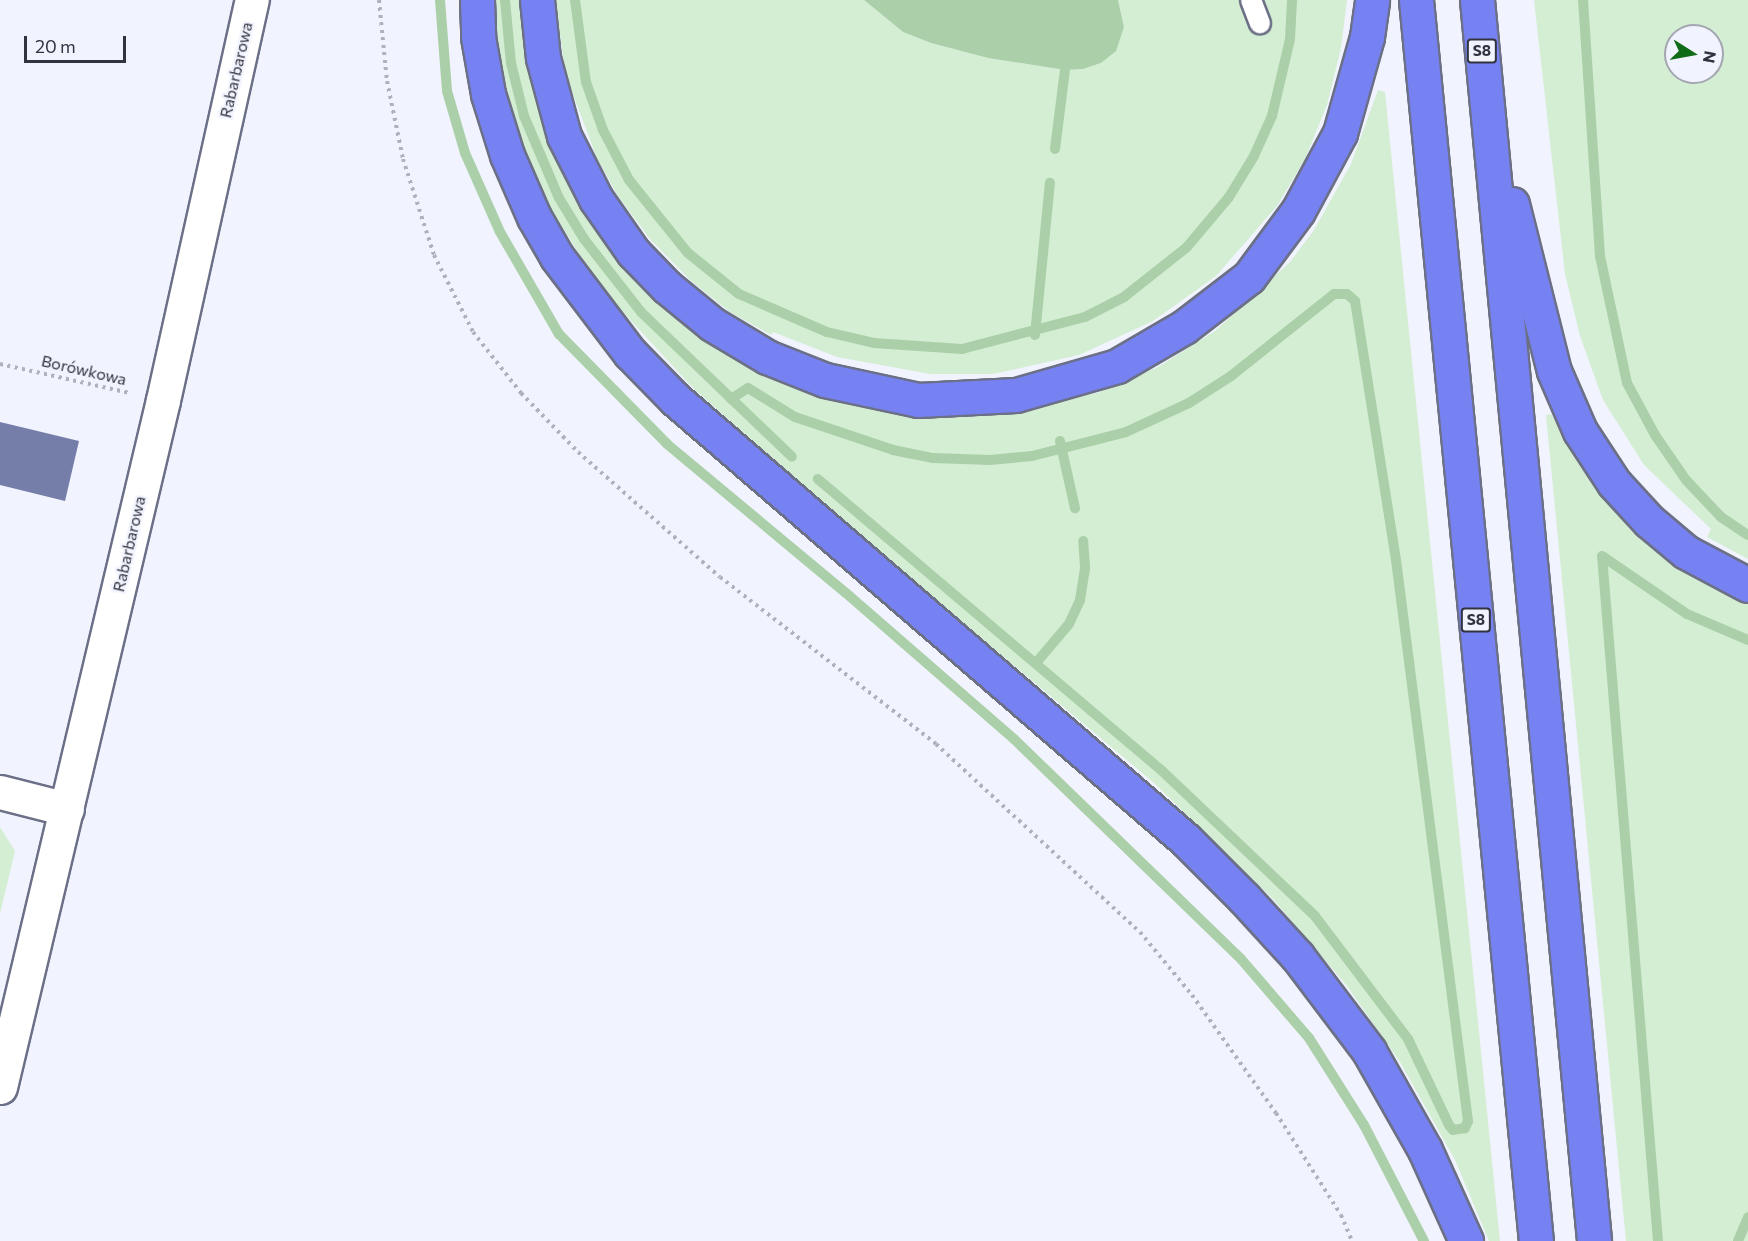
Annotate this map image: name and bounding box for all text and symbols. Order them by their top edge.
street label: Rabarbarowa [216,20,256,120]
scale bar [27,24,129,62]
north arrow [1664,24,1724,84]
text: 20 m [35,35,76,57]
road number: S8 [1466,39,1498,63]
text: N [1700,49,1721,65]
street label: Borówkowa [40,351,128,389]
street label: Rabarbarowa [109,494,149,594]
road number: S8 [1460,608,1492,632]

